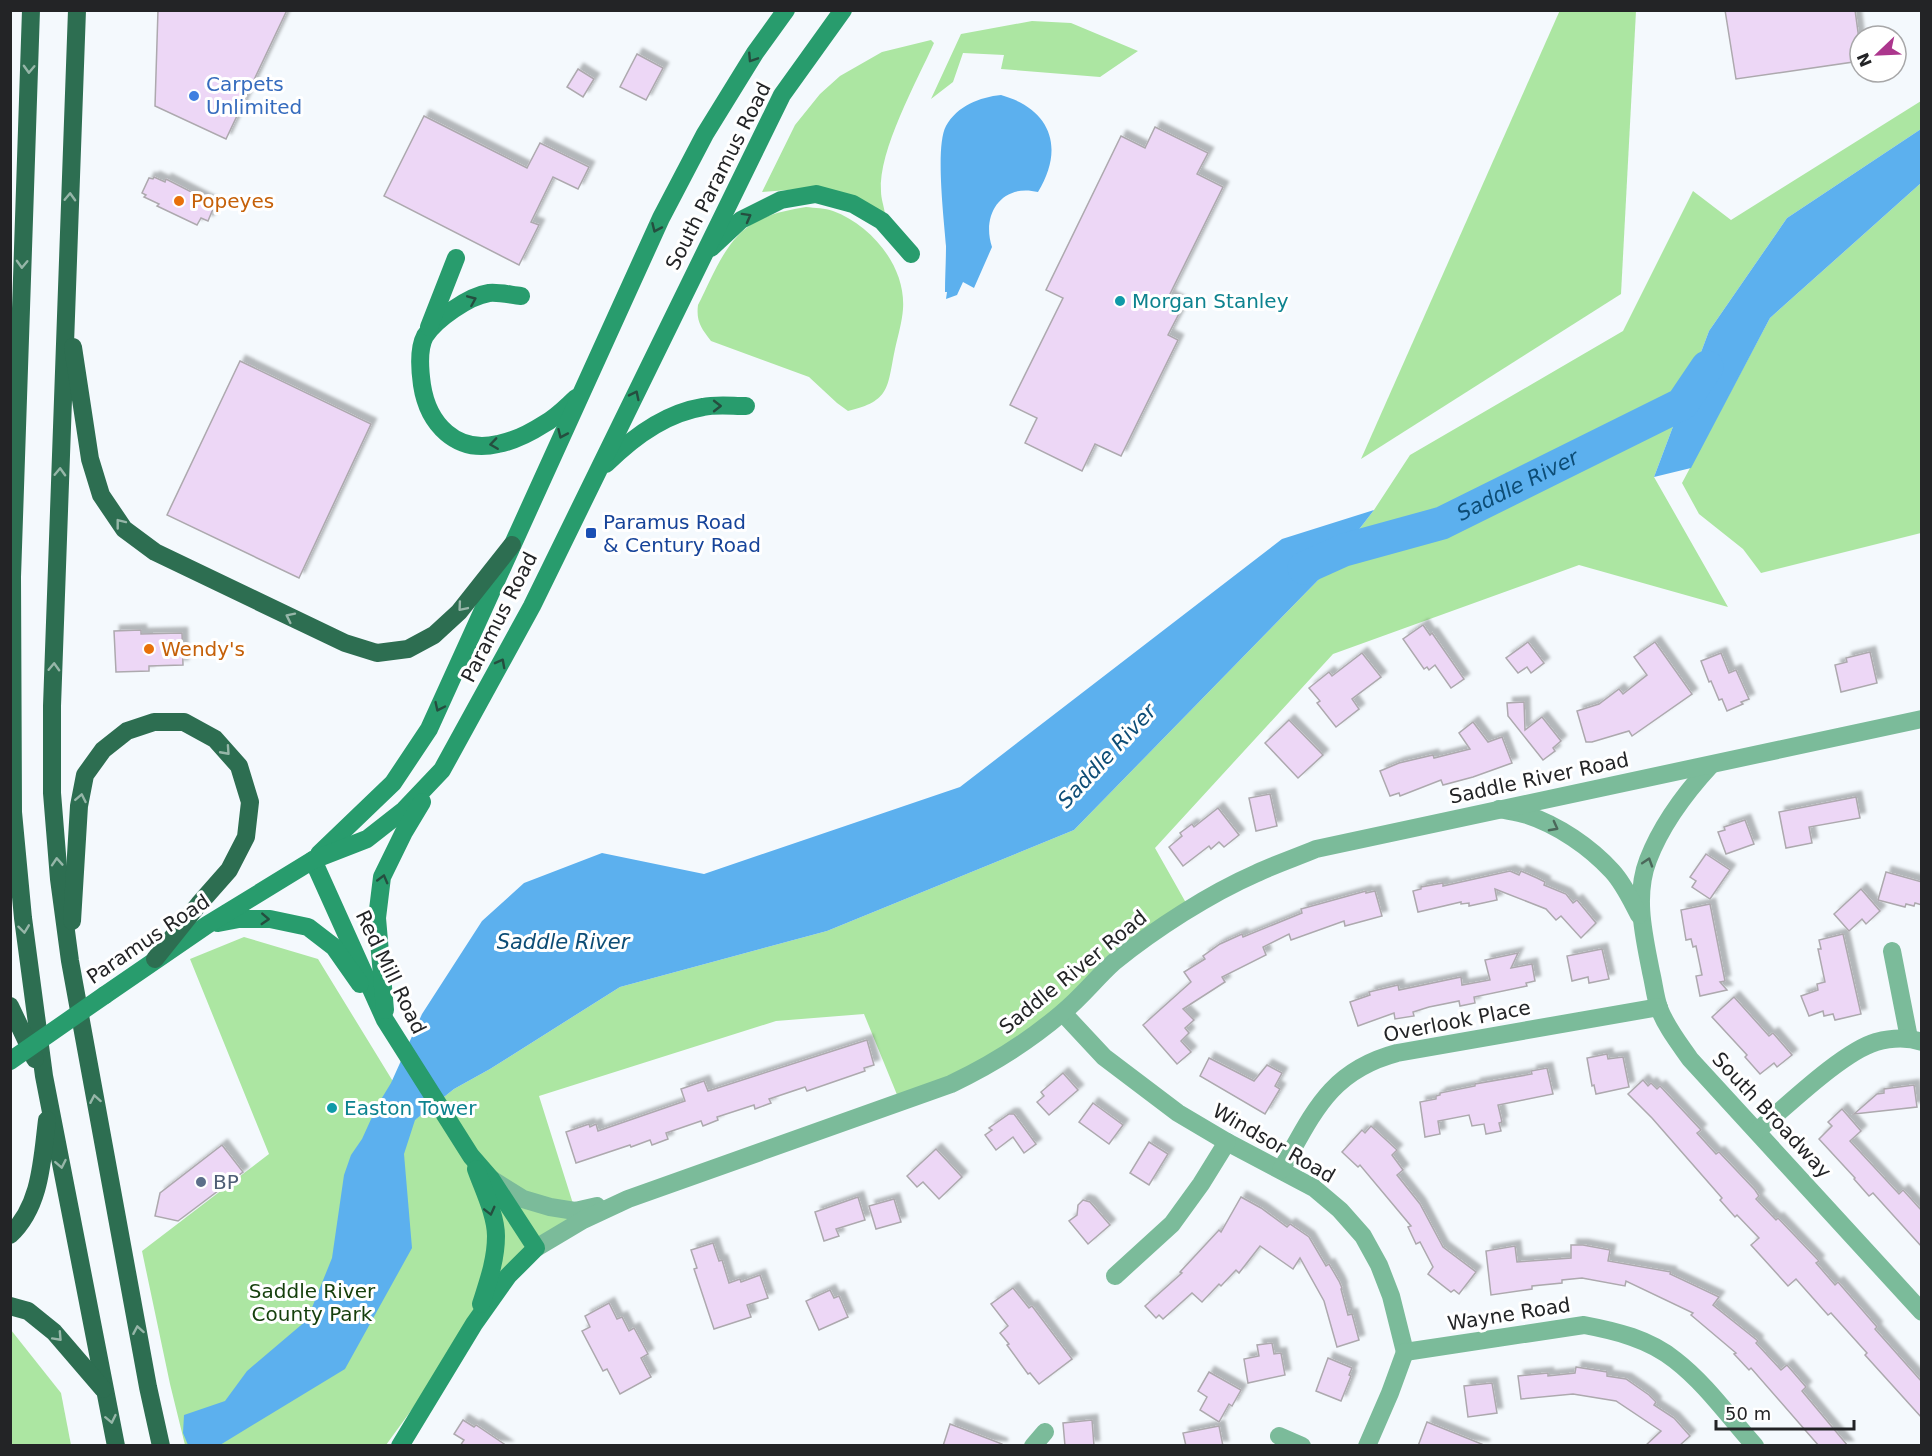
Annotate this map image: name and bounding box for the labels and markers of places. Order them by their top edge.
place label: Carpets Unlimited [206,72,302,119]
marker: Carpets Unlimited [187,89,201,103]
place label: Popeyes [191,189,274,213]
marker: Popeyes [172,194,186,208]
place label: Morgan Stanley [1132,289,1289,313]
marker: Morgan Stanley [1113,294,1127,308]
place label: Paramus Road & Century Road [603,510,761,557]
marker: Paramus Road & Century Road [584,526,598,540]
place label: Wendy's [161,637,245,661]
marker: Wendy's [142,642,156,656]
place label: Easton Tower [344,1096,477,1120]
marker: Easton Tower [325,1101,339,1115]
place label: BP [213,1170,239,1194]
marker: BP [194,1175,208,1189]

